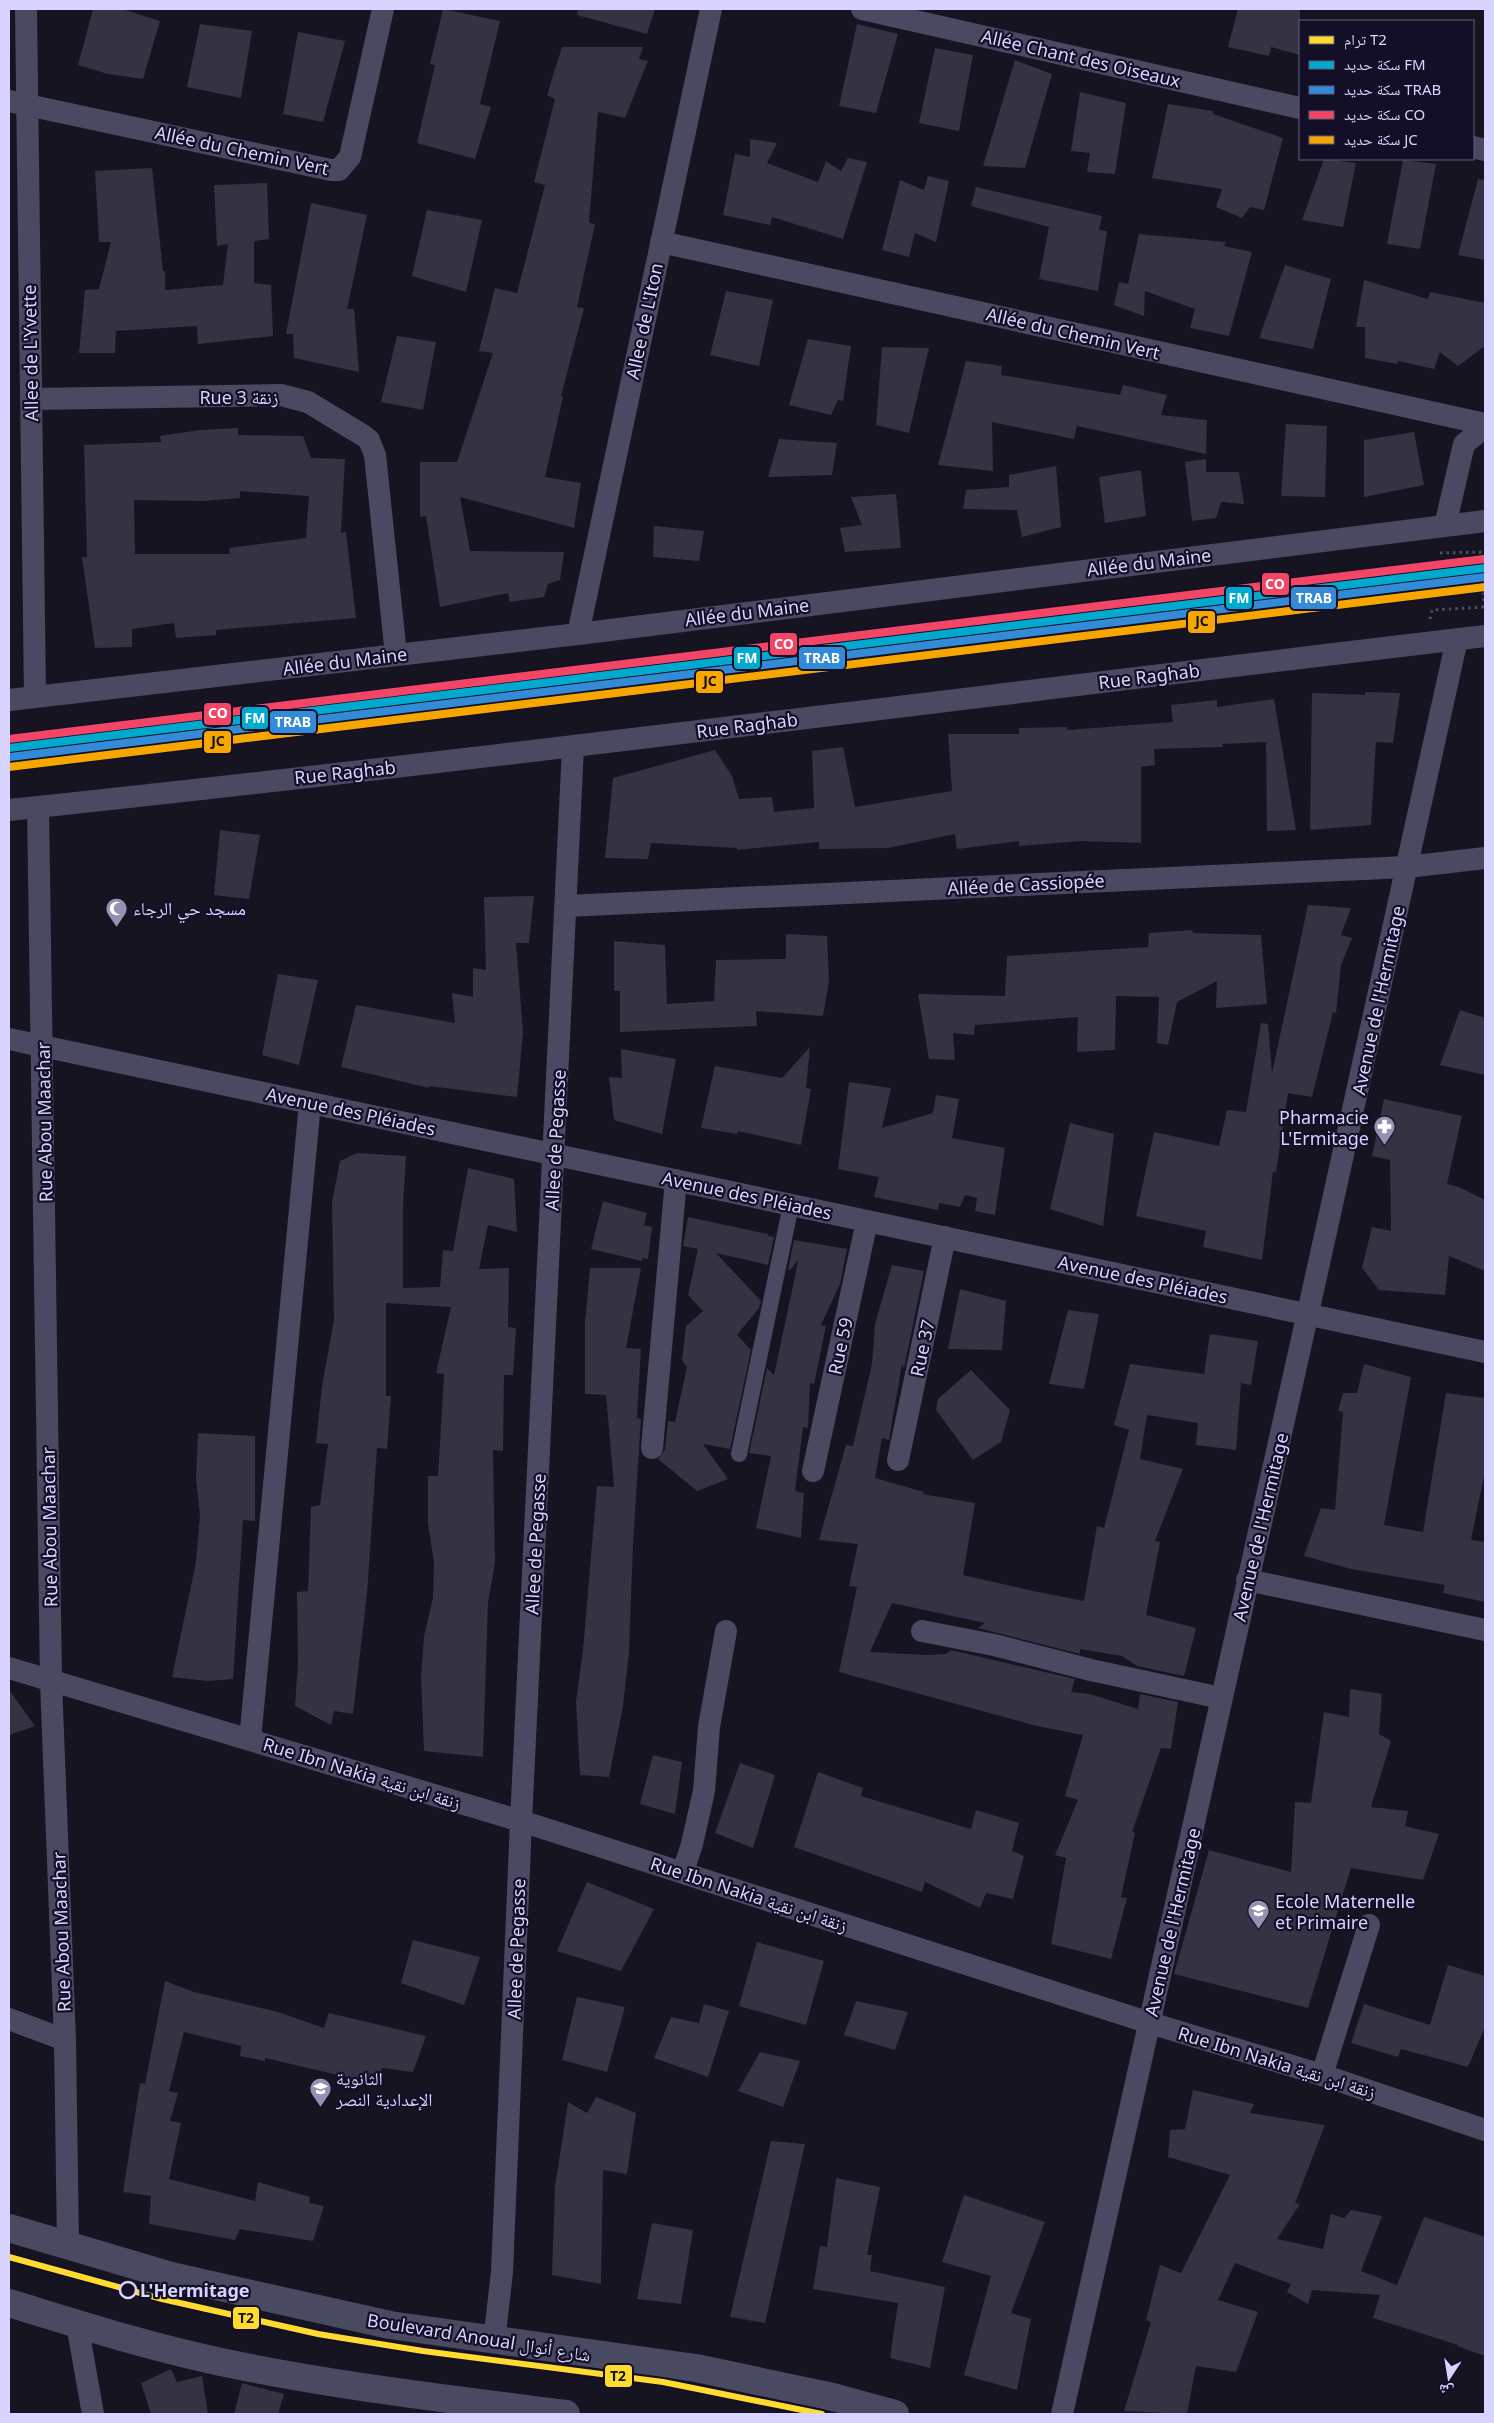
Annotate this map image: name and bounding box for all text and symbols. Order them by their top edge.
legend [1299,20,1474,160]
street label: Allée Chant des Oiseaux [979,23,1183,93]
text: ترام T2 [1344,29,1387,50]
text: سكة حديد FM [1344,54,1426,74]
text: سكة حديد TRAB [1344,79,1441,99]
text: سكة حديد CO [1344,104,1425,124]
street label: Allée du Chemin Vert [153,120,332,180]
text: سكة حديد JC [1344,129,1418,149]
street label: Allee de L'Iton [620,261,668,381]
street label: Allee de L'Yvette [17,285,43,421]
street label: Allée du Chemin Vert [984,301,1162,365]
street label: Rue 3 زنقة [199,385,279,409]
street label: Allée du Maine [1086,542,1212,582]
line badge: CO [1261,572,1290,596]
text: CO [1265,574,1285,593]
line badge: FM [1225,586,1253,610]
line badge: TRAB [1290,586,1337,610]
text: FM [1229,588,1249,607]
text: TRAB [1296,588,1332,607]
street label: Allée du Maine [684,592,810,632]
line badge: JC [1187,610,1216,634]
text: JC [1193,611,1209,630]
line badge: CO [769,632,798,656]
text: CO [774,634,794,653]
street label: Allée du Maine [282,641,408,681]
line badge: FM [733,646,761,670]
line badge: TRAB [798,646,846,670]
text: FM [737,648,757,667]
text: TRAB [804,648,840,667]
street label: Rue Raghab [1097,658,1201,694]
line badge: JC [695,670,724,694]
text: JC [701,671,717,690]
line badge: CO [203,702,232,726]
text: CO [208,703,228,722]
line badge: FM [241,706,269,730]
street label: Rue Raghab [695,707,799,743]
text: FM [245,708,265,727]
line badge: TRAB [269,710,317,734]
text: TRAB [275,712,311,731]
line badge: JC [203,730,232,754]
text: JC [209,731,225,750]
street label: Rue Raghab [293,755,397,789]
street label: Allée de Cassiopée [947,868,1105,900]
mosque icon: مسجد حي الرجاء [105,896,129,927]
place label: مسجد حي الرجاء [133,896,246,924]
street label: Avenue de l'Hermitage [1346,903,1410,1097]
street label: Rue Abou Maachar [31,1041,57,1202]
street label: Allee de Pegasse [539,1069,571,1211]
street label: Avenue des Pléiades [264,1081,438,1141]
place label: Pharmacie L'Ermitage [1279,1105,1369,1150]
pharmacy icon: Pharmacie L'Ermitage [1373,1115,1397,1146]
street label: Avenue des Pléiades [660,1165,834,1225]
street label: Avenue des Pléiades [1056,1249,1230,1309]
street label: Rue 59 [822,1315,858,1377]
street label: Rue 37 [904,1317,940,1379]
street label: Avenue de l'Hermitage [1227,1430,1293,1624]
street label: Rue Abou Maachar [36,1446,62,1607]
street label: Allee de Pegasse [519,1473,551,1615]
street label: Rue Ibn Nakia زنقة ابن نقية [260,1731,464,1815]
street label: Avenue de l'Hermitage [1139,1825,1205,2019]
street label: Rue Abou Maachar [46,1851,76,2012]
street label: Rue Ibn Nakia زنقة ابن نقية [648,1851,851,1937]
street label: Allee de Pegasse [502,1878,530,2020]
place label: Ecole Maternelle et Primaire [1275,1889,1415,1934]
school or university icon: Ecole Maternelle et Primaire [1247,1899,1271,1930]
street label: Rue Ibn Nakia زنقة ابن نقية [1175,2020,1379,2104]
place label: الثانوية الإعدادية النصر [335,2066,433,2111]
school or university icon: الثانوية الإعدادية النصر [308,2076,332,2107]
place label: L'Hermitage [140,2278,250,2302]
marker: L'Hermitage [119,2281,137,2299]
line badge: T2 [232,2306,260,2330]
street label: Boulevard Anoual شارع أنوال [366,2307,592,2367]
text: T2 [238,2308,254,2327]
north arrow [1424,2353,1474,2403]
line badge: T2 [604,2364,633,2388]
text: T2 [610,2366,626,2385]
text: ش [1437,2380,1455,2402]

